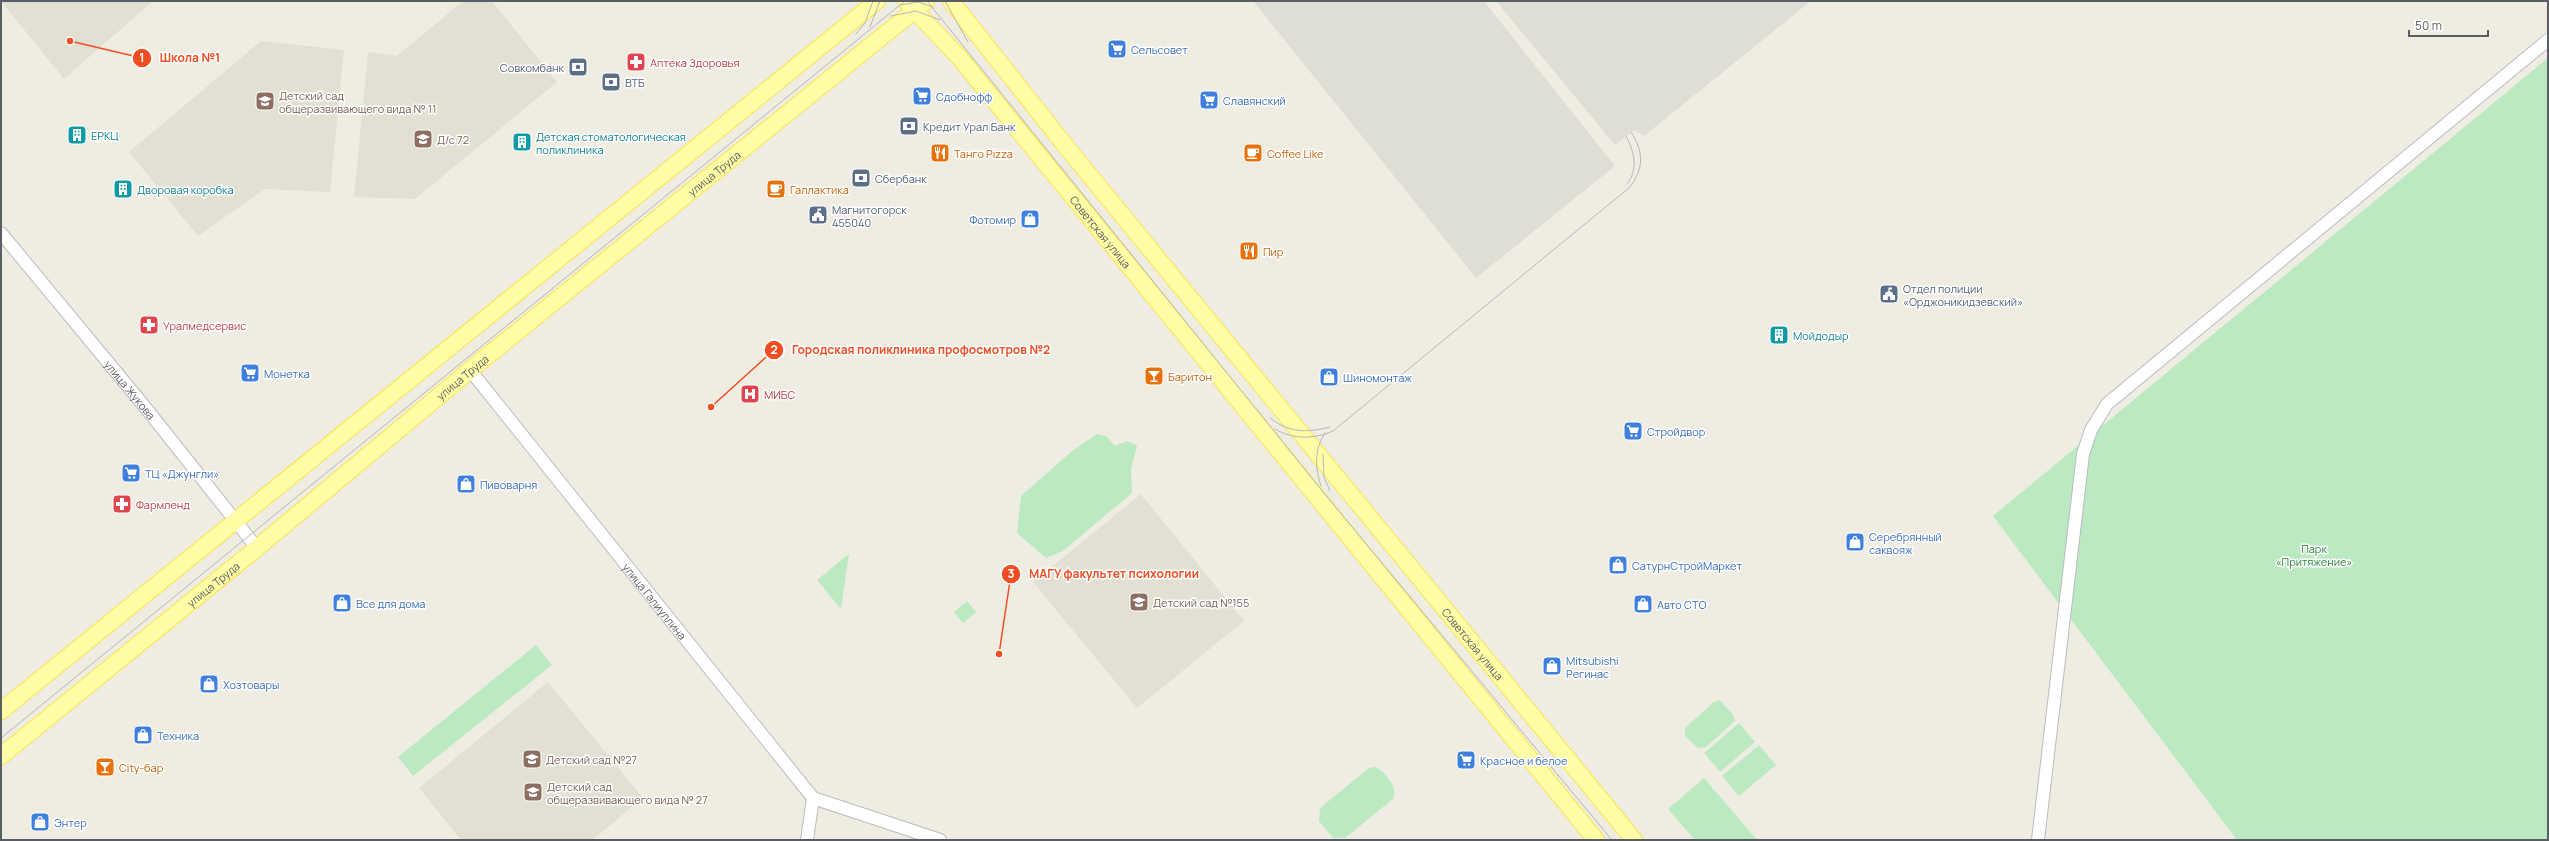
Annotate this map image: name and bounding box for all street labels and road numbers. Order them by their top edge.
street label: улица Труда [684,147,743,199]
street label: Советская улица [1067,192,1135,271]
street label: улица Труда [433,351,491,403]
street label: улица Жукова [102,357,159,422]
street label: улица Труда [183,558,242,610]
street label: улица Галиуллина [620,559,690,642]
street label: Советская улица [1439,604,1507,683]

